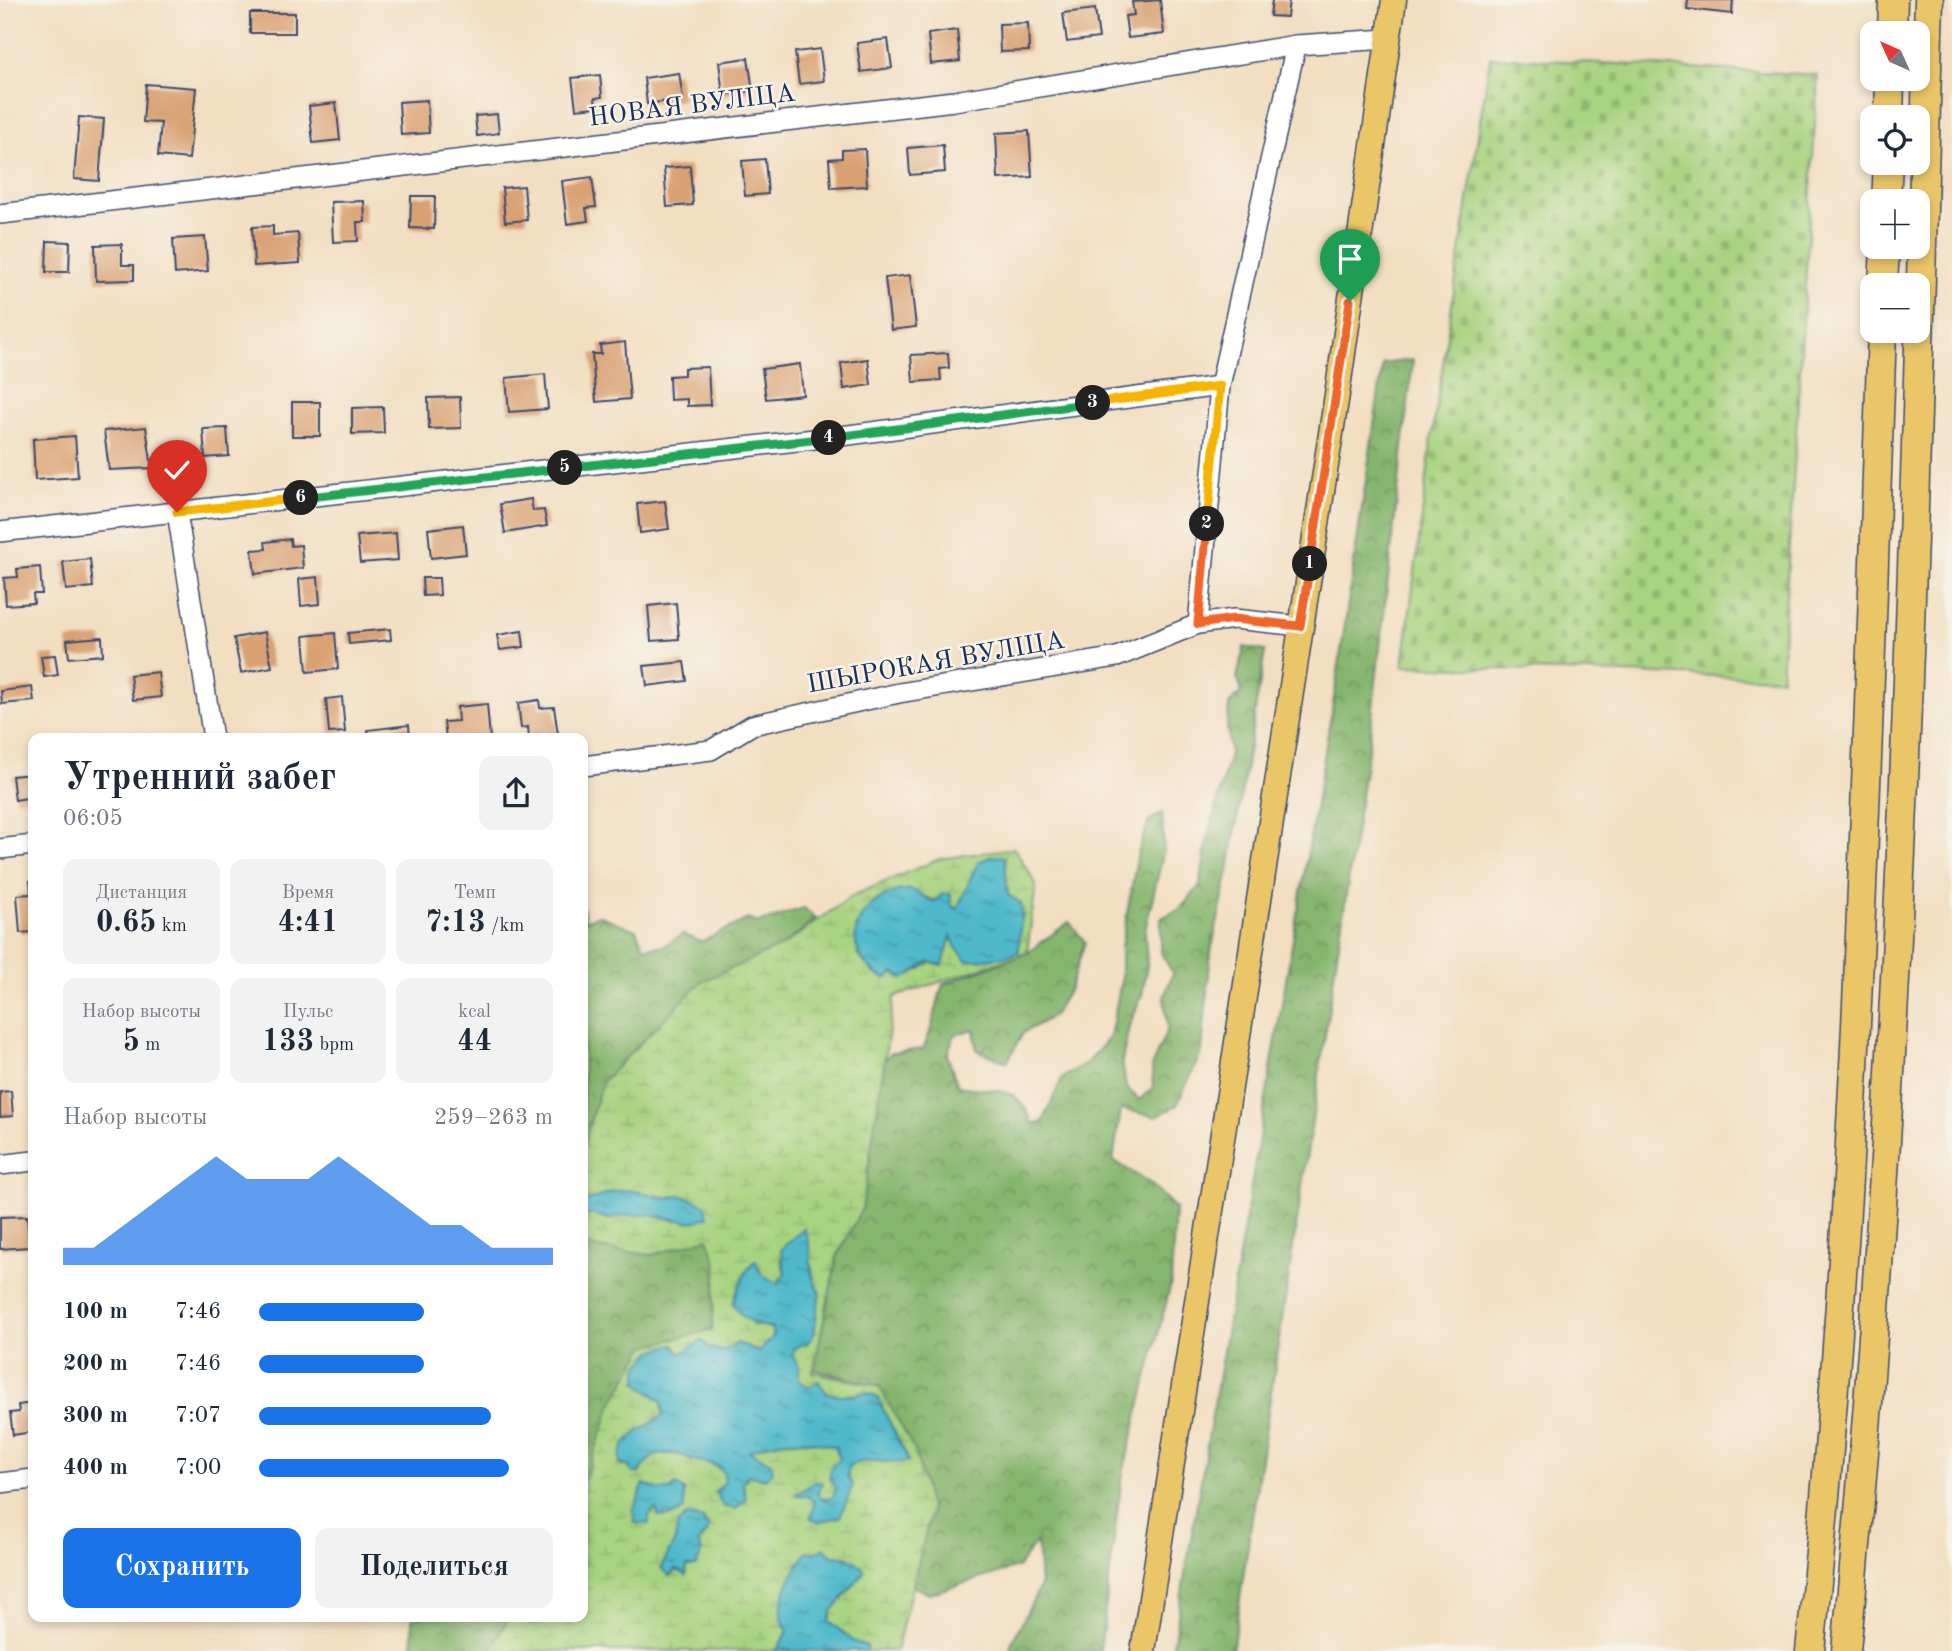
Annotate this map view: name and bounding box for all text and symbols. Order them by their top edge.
north arrow [1860,21,1930,91]
map controls [1860,21,1930,343]
street label: НОВАЯ ВУЛІЦА [587,80,797,132]
button: locate [1860,105,1930,175]
button: + [1860,189,1930,259]
pin [1320,229,1380,301]
icon: arrive [1331,240,1369,278]
button: − [1860,273,1930,343]
pin: 3 [1076,386,1110,420]
text: 3 [1087,393,1098,412]
pin: 4 [812,420,846,456]
text: 4 [823,428,834,447]
pin [147,440,207,512]
pin: 5 [548,450,582,486]
icon: check [158,451,196,489]
text: 5 [559,458,570,477]
pin: 6 [284,480,318,516]
text: 6 [295,488,306,507]
pin: 2 [1190,506,1224,542]
text: 2 [1201,514,1212,533]
pin: 1 [1292,546,1328,582]
text: 1 [1304,554,1315,573]
street label: ШЫРОКАЯ ВУЛІЦА [805,627,1067,698]
button: share [479,756,553,830]
text: Утренний забег [63,760,336,798]
text: 06:05 [63,807,123,830]
text: Дистанция [95,884,187,903]
text: Время [282,884,334,903]
text: Темп [453,884,496,903]
text: 0.65 [96,908,156,938]
text: 4:41 [278,908,338,938]
text: 7:13 [425,908,486,938]
text: km [156,917,187,936]
text: /km [486,917,524,936]
text: Набор высоты [82,1003,201,1022]
text: Пульс [283,1003,333,1022]
text: kcal [458,1003,491,1022]
text: 5 [122,1027,140,1057]
text: 133 [262,1027,314,1057]
text: 44 [457,1027,492,1057]
text: m [140,1036,160,1055]
text: bpm [314,1036,354,1055]
text: Набор высоты [63,1106,207,1129]
text: 259–263 m [434,1106,553,1129]
text: 100 m [63,1300,128,1323]
text: 7:46 [175,1300,221,1323]
text: 200 m [63,1352,128,1375]
text: 7:46 [175,1352,221,1375]
text: 300 m [63,1404,128,1427]
text: 7:07 [175,1404,221,1427]
text: 400 m [63,1456,128,1479]
text: 7:00 [175,1456,221,1479]
button: Сохранить [63,1528,301,1608]
button: Поделиться [315,1528,553,1608]

